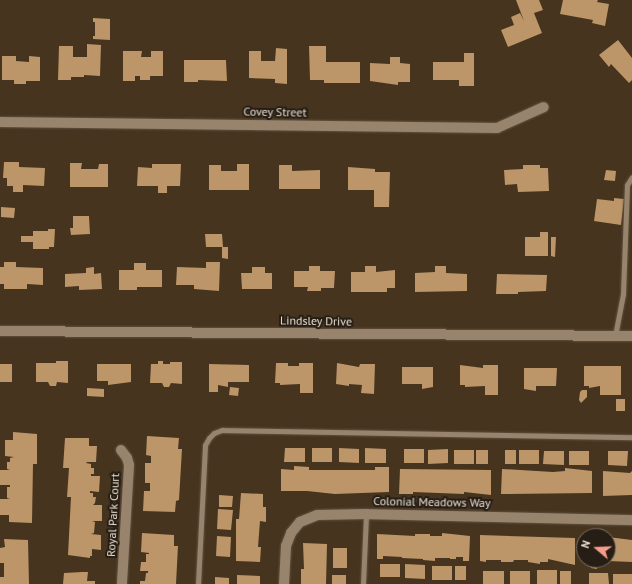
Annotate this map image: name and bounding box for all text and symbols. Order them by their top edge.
street label: Covey Street [243,104,307,120]
street label: Lindsley Drive [280,313,352,329]
street label: Royal Park Court [104,473,122,557]
street label: Colonial Meadows Way [373,494,491,510]
north arrow [576,528,616,568]
text: N [578,539,593,550]

